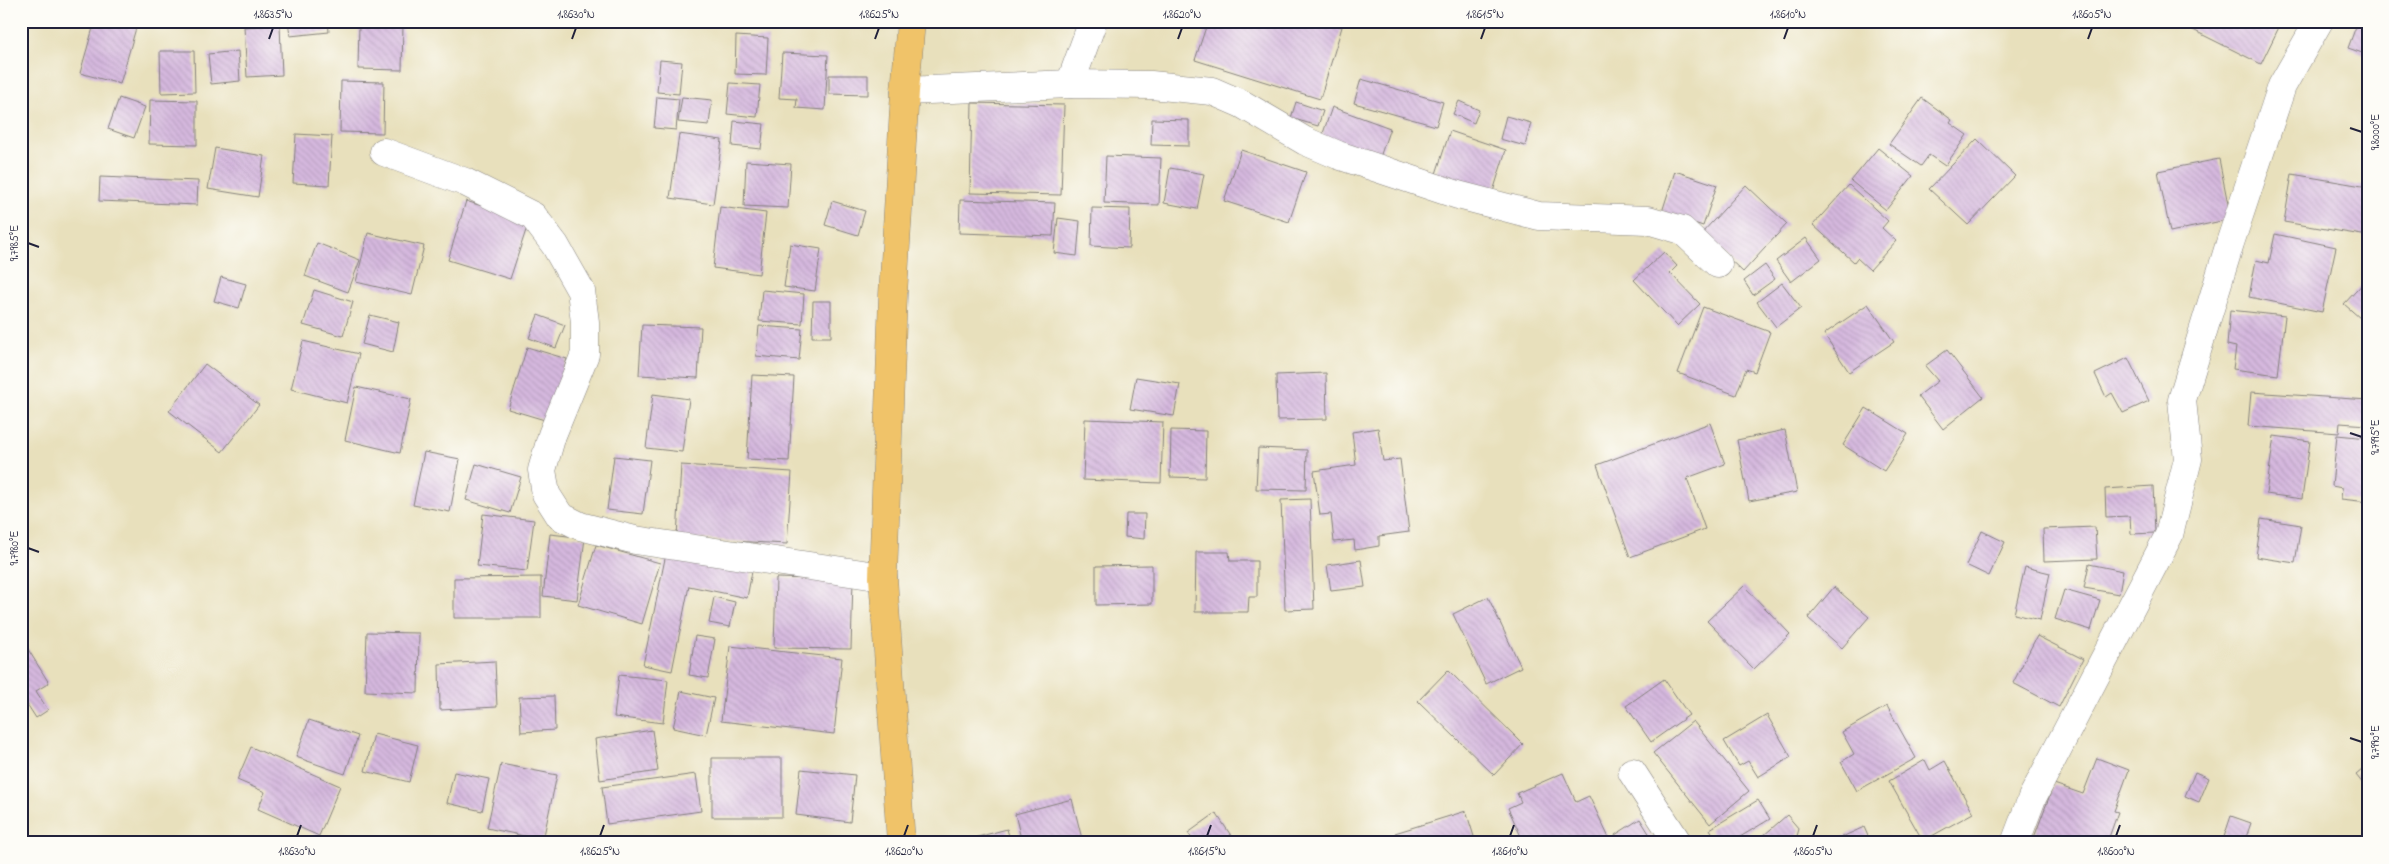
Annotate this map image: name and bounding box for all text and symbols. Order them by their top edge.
text: 1.8635°N [253,6,293,24]
text: 1.8630°N [557,6,595,24]
text: 1.8625°N [859,6,899,24]
text: 1.8620°N [1163,6,1201,24]
text: 1.8615°N [1466,6,1504,24]
text: 1.8610°N [1770,6,1806,24]
text: 1.8605°N [2072,6,2112,24]
text: 9.8000°E [2367,114,2385,150]
text: 9.7985°E [6,225,24,261]
text: 9.7995°E [2367,419,2385,455]
text: 9.7980°E [6,531,24,565]
text: 9.7990°E [2367,725,2385,759]
text: 1.8630°N [278,843,316,861]
text: 1.8625°N [580,843,620,861]
text: 1.8620°N [885,843,923,861]
text: 1.8615°N [1188,843,1226,861]
text: 1.8610°N [1492,843,1528,861]
text: 1.8605°N [1793,843,1833,861]
text: 1.8600°N [2097,843,2135,861]

